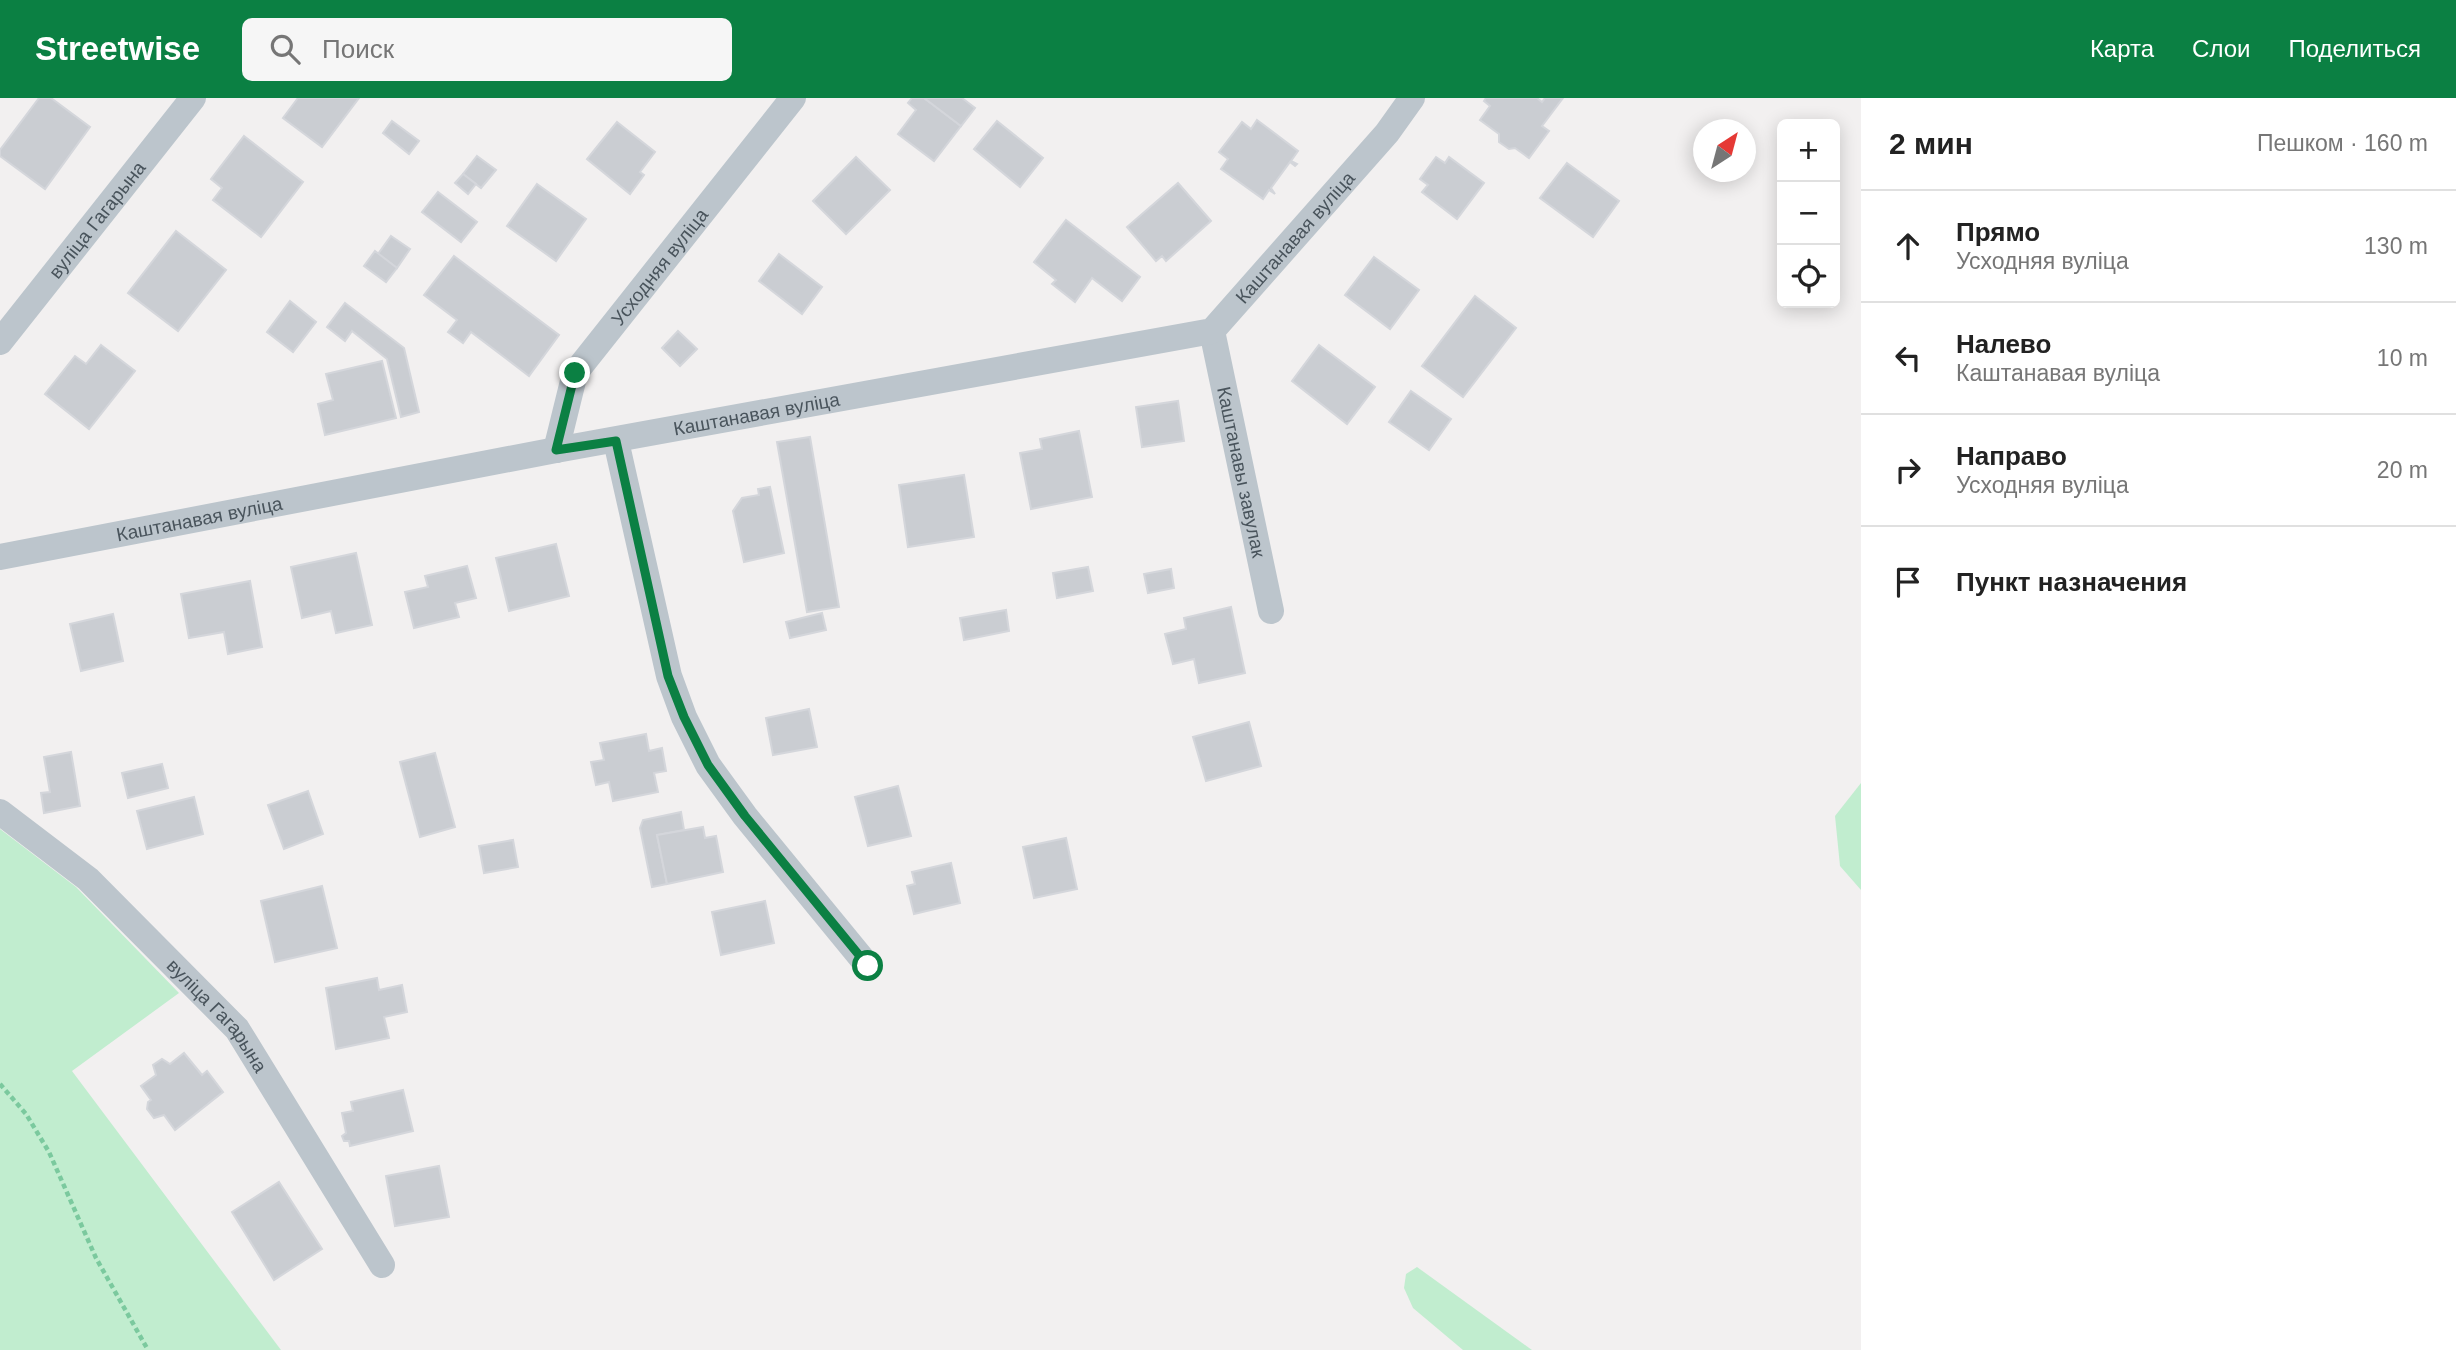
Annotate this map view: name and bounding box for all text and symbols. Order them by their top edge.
search box [242,18,732,81]
text: Streetwise [35,30,200,67]
icon: search [266,30,304,68]
text: Поиск [322,34,394,64]
text: Карта [2090,35,2154,62]
text: Слои [2192,35,2250,62]
text: Поделиться [2288,35,2421,62]
north arrow [1693,119,1756,182]
map controls [1777,119,1840,308]
button: + [1777,119,1840,182]
text: 2 мин [1889,127,1973,160]
text: Пешком · 160 m [2257,130,2428,156]
street label: вуліца Гагарына [44,157,150,282]
street label: Каштанавая вуліца [1231,167,1359,307]
button: − [1777,182,1840,245]
street label: Усходняя вуліца [607,204,712,329]
text: Прямо [1956,217,2040,247]
icon: ahead [1889,227,1927,265]
text: 130 m [2364,233,2428,259]
button: locate [1777,245,1840,308]
text: Усходняя вуліца [1956,248,2129,274]
text: Налево [1956,329,2051,359]
icon: left [1889,339,1927,377]
text: 10 m [2377,345,2428,371]
route end [559,357,590,388]
text: Каштанавая вуліца [1956,360,2160,386]
street label: Каштанавы завулак [1213,385,1270,560]
street label: Каштанавая вуліца [672,388,842,439]
text: Направо [1956,441,2067,471]
icon: right [1889,451,1927,489]
text: 20 m [2377,457,2428,483]
text: Усходняя вуліца [1956,472,2129,498]
street label: Каштанавая вуліца [115,492,285,545]
icon: arrive [1889,563,1927,601]
text: Пункт назначения [1956,567,2187,597]
route start [852,950,883,981]
street label: вуліца Гагарына [163,955,272,1076]

